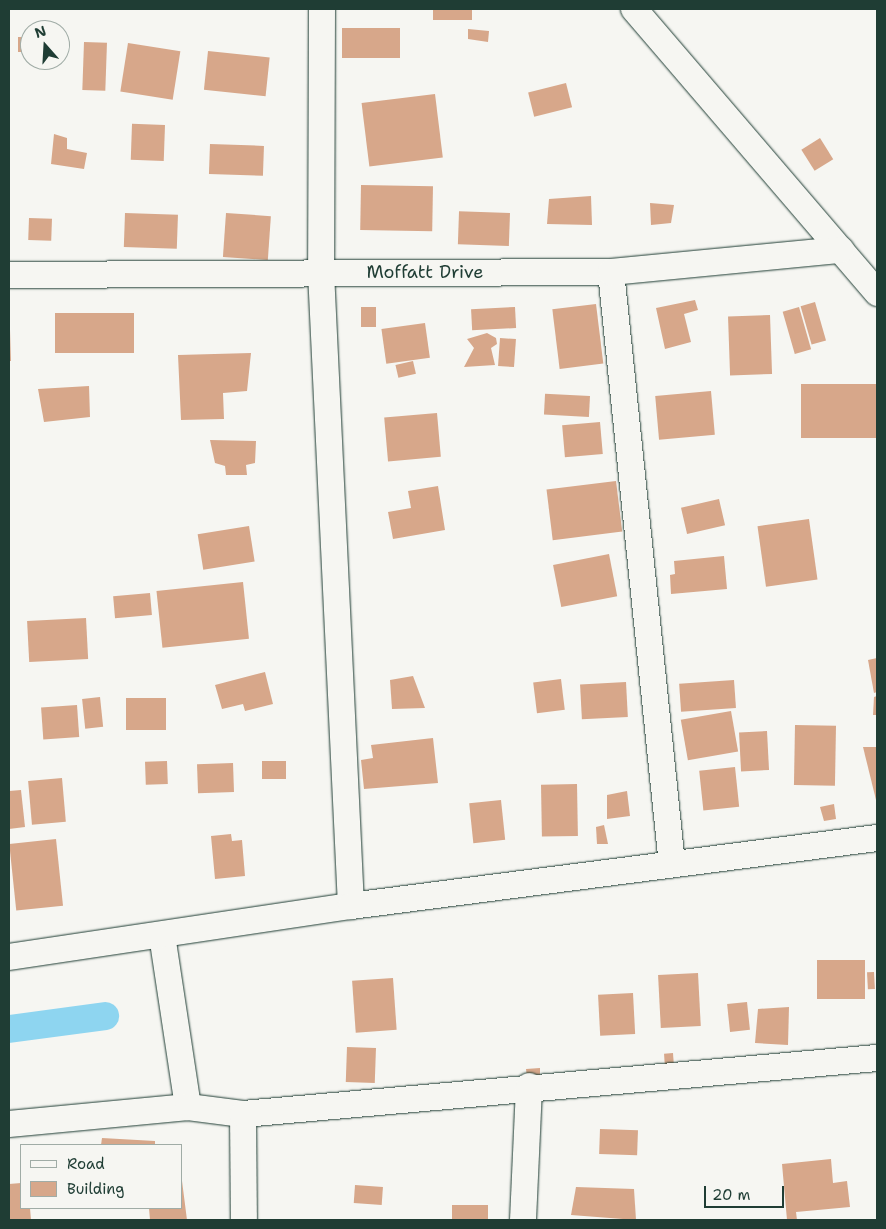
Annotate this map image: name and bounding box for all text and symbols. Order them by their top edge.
north arrow [20,20,70,70]
text: N [32,21,49,42]
street label: Moffatt Drive [366,261,484,283]
legend [20,1144,182,1209]
text: Road [67,1154,105,1174]
scale bar [706,1176,786,1208]
text: Building [67,1179,124,1199]
text: 20 m [712,1185,751,1205]

